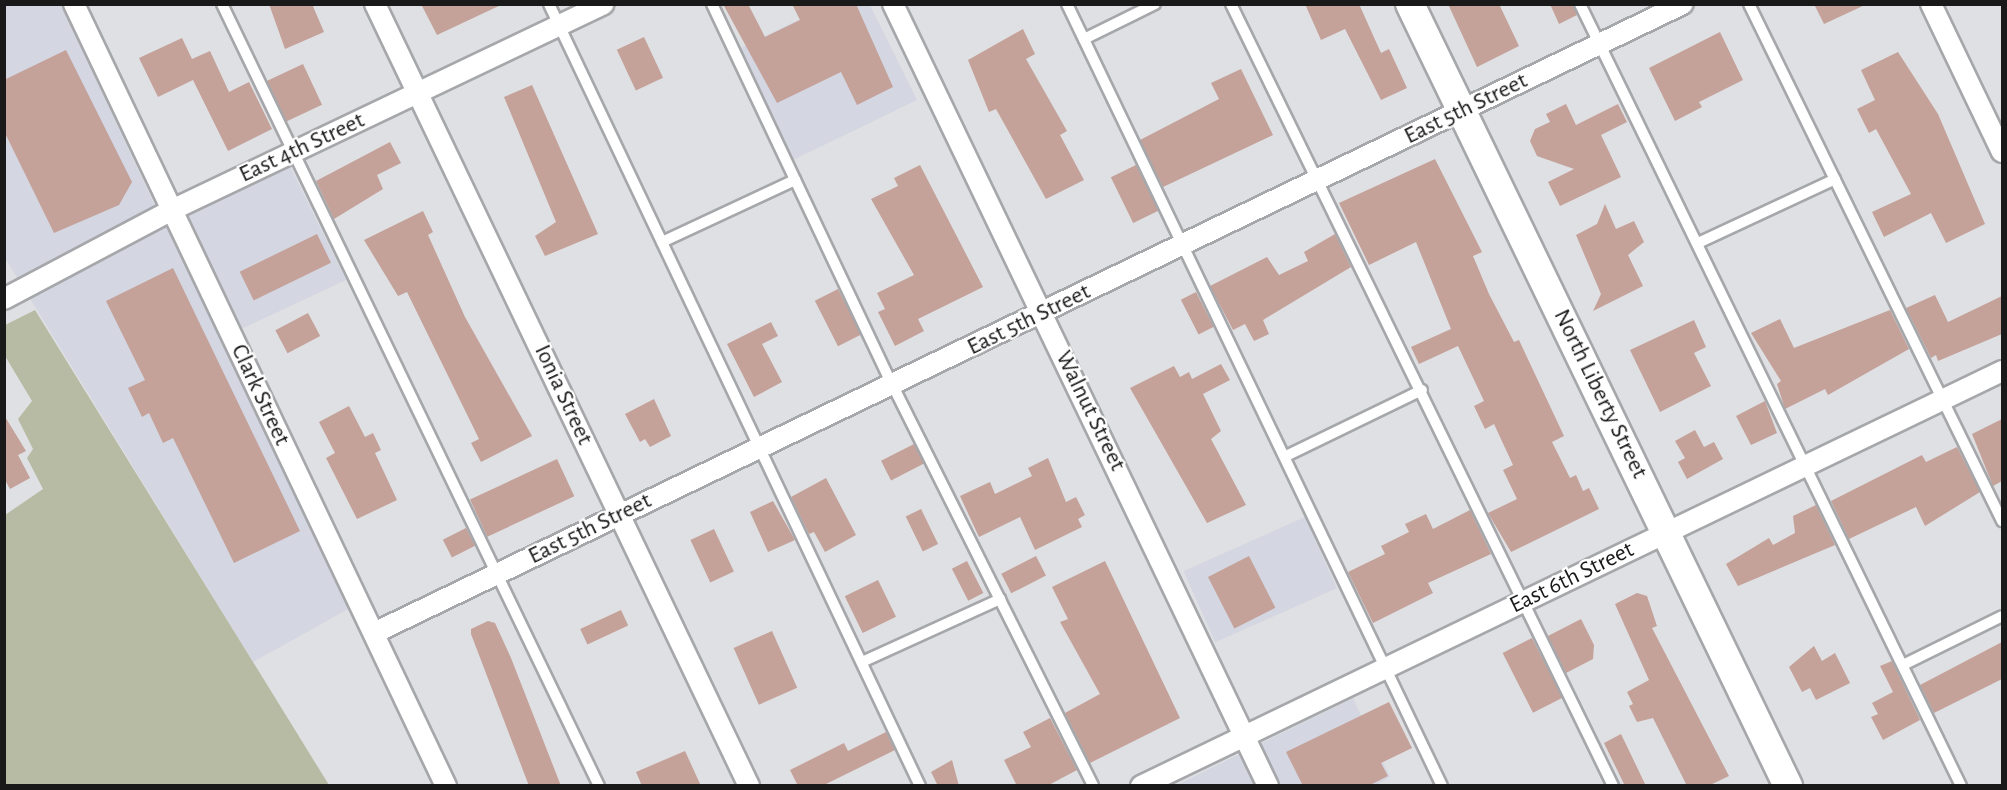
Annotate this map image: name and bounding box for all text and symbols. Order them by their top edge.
street label: East 5th Street [1400,67,1532,151]
street label: East 4th Street [235,106,369,190]
street label: East 5th Street [963,278,1095,362]
street label: North Liberty Street [1547,305,1653,483]
street label: Clark Street [224,340,296,450]
street label: Ionia Street [527,340,599,450]
street label: Walnut Street [1049,346,1131,476]
street label: East 5th Street [524,487,656,571]
street label: East 6th Street [1505,536,1639,620]

